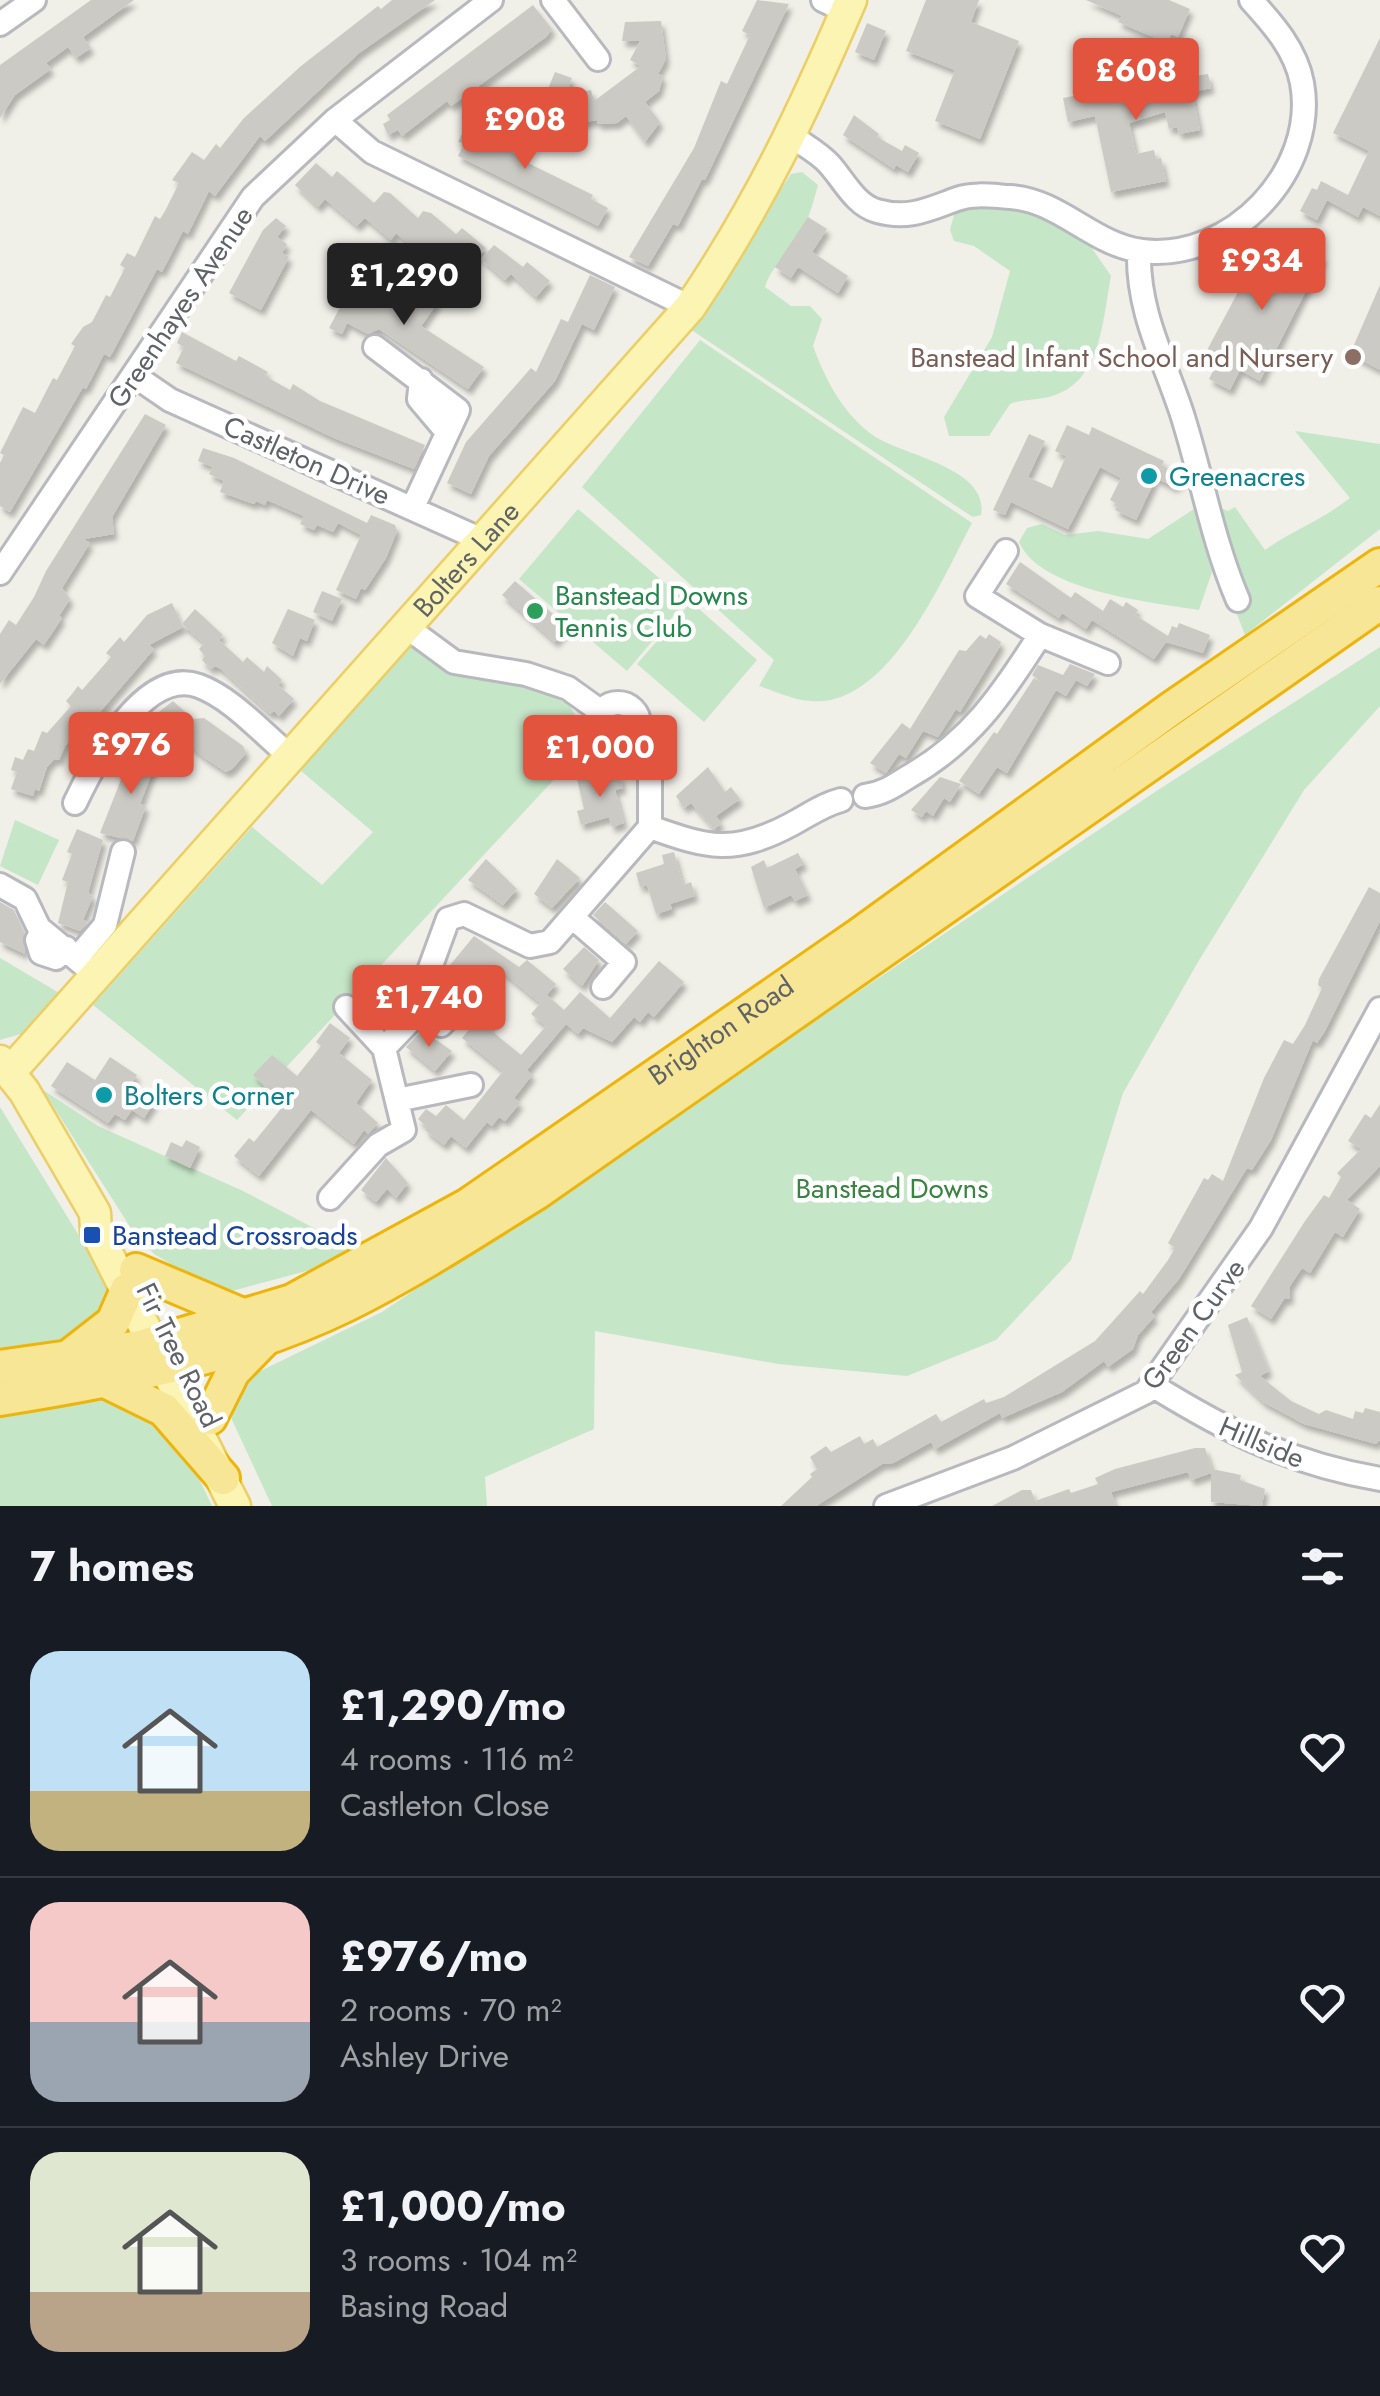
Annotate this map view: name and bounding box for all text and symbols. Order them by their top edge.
pin: £608 [1077,38,1195,123]
text: £608 [1095,47,1177,93]
pin: £908 [466,87,584,172]
text: £908 [484,96,566,142]
street label: Greenhayes Avenue [98,198,263,416]
pin: £934 [1203,228,1321,313]
text: £934 [1220,237,1304,283]
pin: £1,290 [323,243,485,328]
text: £1,290 [349,252,459,298]
place label: Banstead Infant School and Nursery [910,337,1334,378]
marker: Banstead Infant School and Nursery [1342,346,1364,368]
street label: Castleton Drive [217,405,397,516]
place label: Greenacres [1169,456,1305,497]
marker: Greenacres [1138,465,1160,487]
street label: Bolters Lane [404,492,529,626]
place label: Banstead Downs Tennis Club [555,575,748,648]
marker: Banstead Downs Tennis Club [524,600,546,622]
pin: £976 [72,712,190,797]
pin: £1,000 [519,715,681,800]
text: £976 [91,721,171,767]
text: £1,000 [545,724,655,770]
pin: £1,740 [348,965,510,1050]
street label: Brighton Road [640,966,802,1096]
text: £1,740 [374,974,484,1020]
place label: Bolters Corner [124,1075,295,1116]
marker: Bolters Corner [93,1084,115,1106]
park label: Banstead Downs [796,1168,988,1209]
place label: Banstead Crossroads [112,1215,357,1256]
marker: Banstead Crossroads [81,1224,103,1246]
street label: Green Curve [1132,1250,1255,1398]
street label: Fir Tree Road [126,1276,231,1435]
street label: Hillside [1213,1406,1311,1479]
text: 7 homes [30,1536,194,1597]
icon: filters [1295,1539,1350,1594]
text: £1,290/mo [340,1675,566,1736]
icon: home [110,1691,230,1811]
icon: heart [1295,1724,1350,1779]
text: 4 rooms · 116 m² [340,1736,573,1782]
text: Castleton Close [340,1782,549,1828]
text: £976/mo [340,1926,528,1987]
icon: home [110,1942,230,2062]
icon: heart [1295,1975,1350,2030]
text: 2 rooms · 70 m² [340,1987,562,2033]
text: Ashley Drive [340,2033,509,2079]
text: £1,000/mo [340,2176,566,2237]
icon: home [110,2192,230,2312]
icon: heart [1295,2225,1350,2280]
text: 3 rooms · 104 m² [340,2237,577,2283]
text: Basing Road [340,2283,508,2329]

